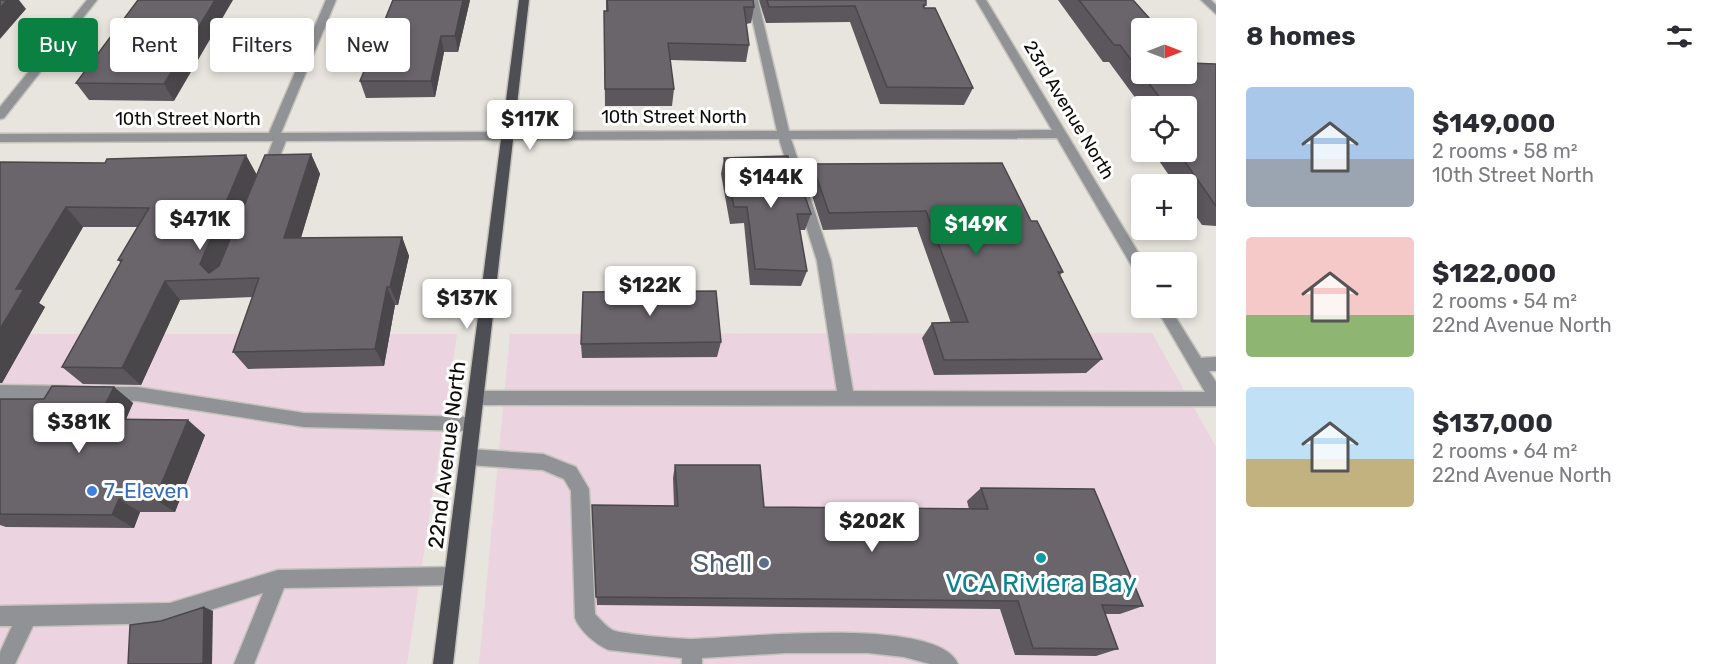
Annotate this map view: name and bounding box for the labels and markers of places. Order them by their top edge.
pin: $117K [488,100,572,151]
pin: $144K [729,158,813,209]
pin: $471K [158,200,242,251]
pin: $149K [934,205,1018,256]
pin: $122K [608,266,692,317]
pin: $137K [425,279,509,330]
pin: $381K [37,403,121,454]
place label: 7-Eleven [104,478,189,503]
marker: 7-Eleven [85,484,99,498]
pin: $202K [830,502,914,553]
place label: Shell [693,548,752,579]
marker: VCA Riviera Bay [1034,551,1048,565]
marker: Shell [757,556,771,570]
place label: VCA Riviera Bay [945,568,1137,599]

